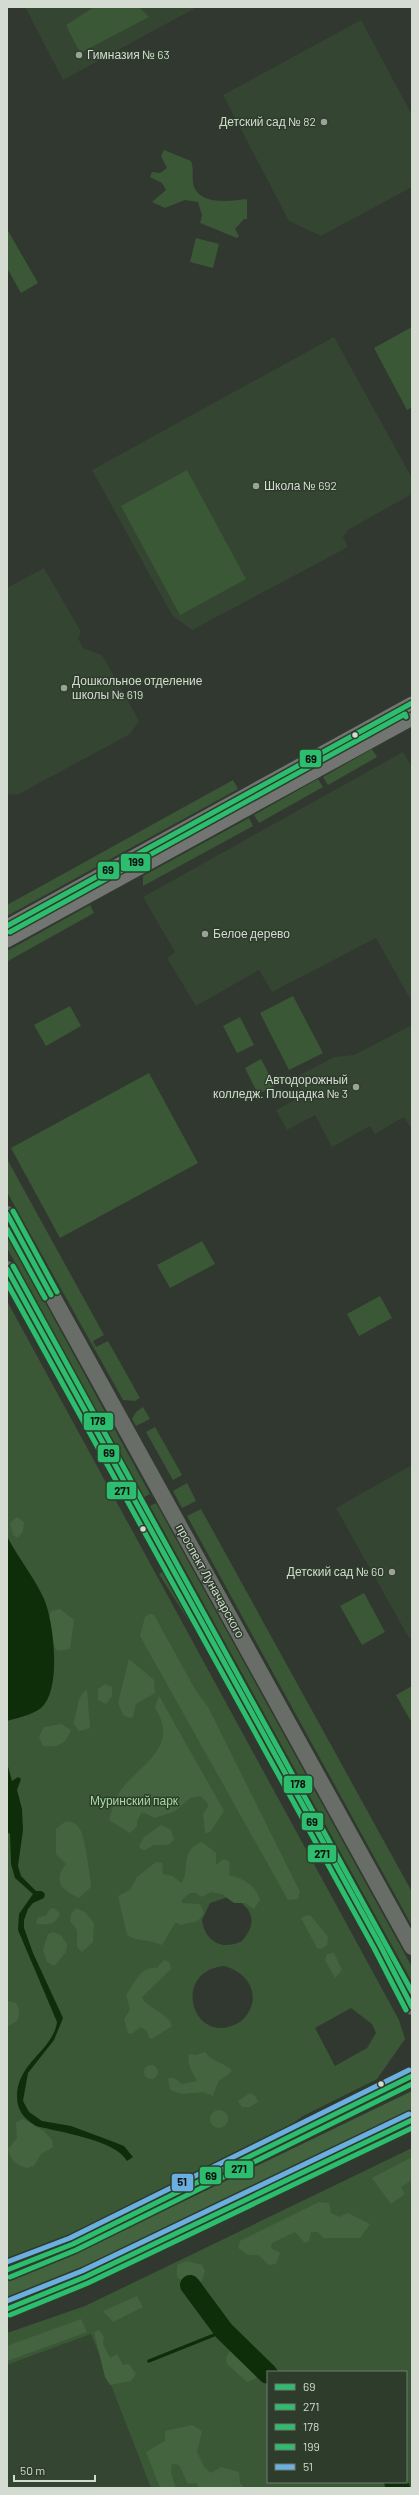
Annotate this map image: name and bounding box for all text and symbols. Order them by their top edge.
place label: Гимназия № 63 [87,47,170,61]
marker: Гимназия № 63 [74,50,84,60]
place label: Детский сад № 82 [219,114,316,129]
marker: Детский сад № 82 [319,117,329,127]
place label: Школа № 692 [264,478,337,492]
marker: Школа № 692 [251,481,261,491]
place label: Дошкольное отделение школы № 619 [72,673,203,701]
marker: Дошкольное отделение школы № 619 [59,683,69,693]
unlabelled marker [350,730,360,740]
line badge: 69 [299,749,322,768]
text: 69 [305,752,317,765]
line badge: 199 [120,853,151,872]
text: 199 [128,855,144,868]
line badge: 69 [97,861,120,880]
text: 69 [102,863,114,876]
place label: Белое дерево [213,926,290,941]
marker: Белое дерево [200,929,210,939]
place label: Автодорожный колледж. Площадка № 3 [213,1072,348,1101]
marker: Автодорожный колледж. Площадка № 3 [351,1082,361,1092]
line badge: 178 [83,1412,114,1431]
text: 178 [90,1414,106,1427]
line badge: 69 [97,1444,120,1463]
text: 69 [103,1446,115,1459]
line badge: 271 [106,1481,137,1500]
text: 271 [114,1484,130,1497]
street label: проспект Луначарского [173,1521,248,1641]
unlabelled marker [138,1524,148,1534]
place label: Детский сад № 60 [287,1564,384,1579]
marker: Детский сад № 60 [387,1567,397,1577]
line badge: 178 [283,1775,313,1794]
text: 178 [290,1777,306,1790]
park label: Муринский парк [90,1793,179,1808]
line badge: 69 [301,1812,324,1831]
text: 69 [306,1815,318,1828]
line badge: 271 [307,1844,337,1863]
text: 271 [314,1847,330,1860]
unlabelled marker [376,2079,386,2089]
line badge: 271 [224,2160,254,2179]
text: 271 [231,2162,247,2175]
line badge: 69 [199,2166,222,2185]
text: 69 [205,2169,217,2182]
line badge: 51 [171,2173,194,2192]
text: 51 [177,2175,187,2188]
legend [267,2371,407,2483]
text: 69 [303,2379,315,2393]
text: 271 [303,2399,319,2413]
text: 178 [303,2419,319,2433]
text: 199 [303,2439,320,2453]
scale bar [14,2457,95,2483]
text: 51 [303,2459,313,2473]
text: 50 m [20,2463,45,2477]

